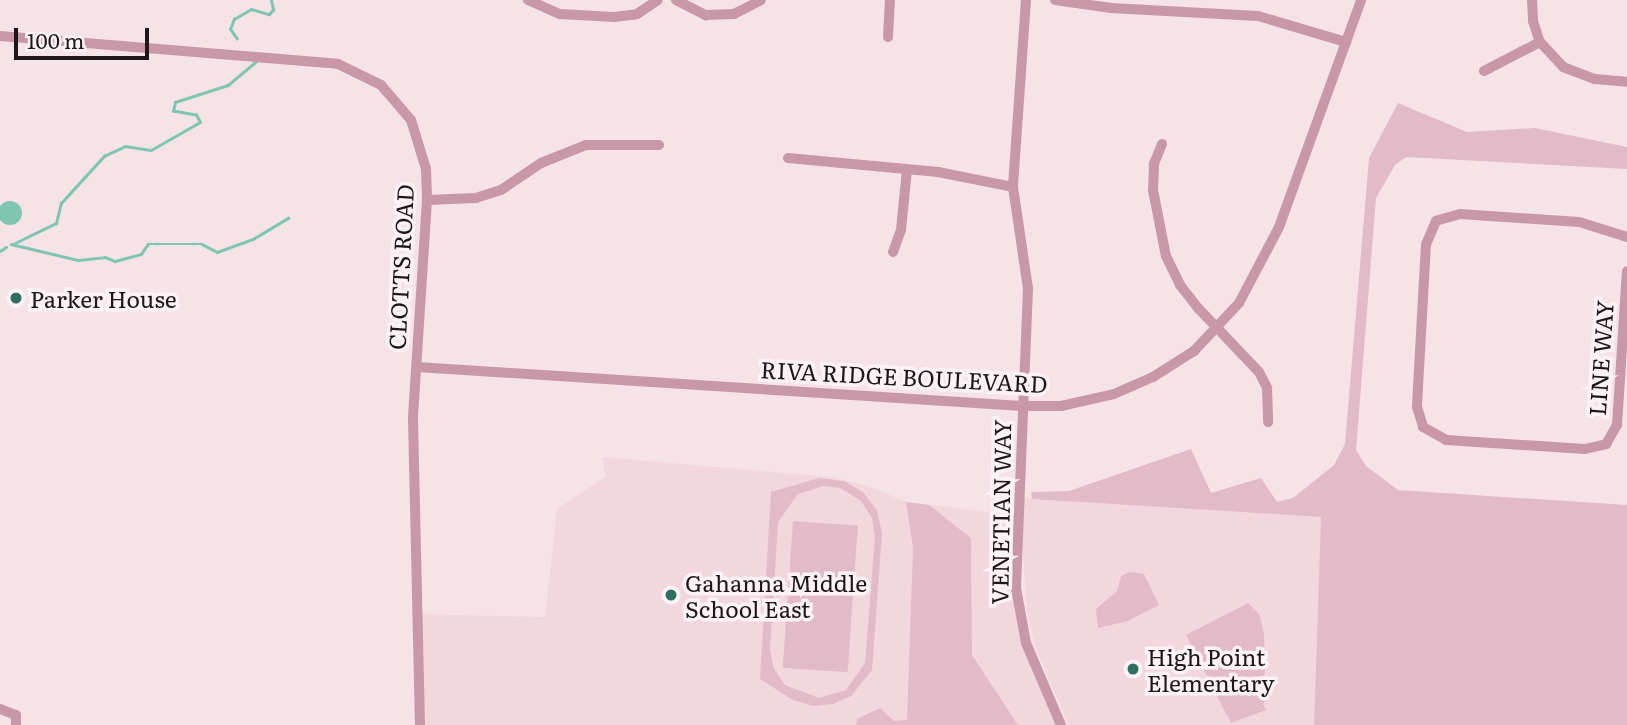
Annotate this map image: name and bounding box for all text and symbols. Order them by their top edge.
scale bar [18,14,152,58]
text: 100 m [27,24,84,55]
street label: CLOTTS ROAD [382,184,418,350]
place label: Parker House [30,284,177,312]
marker: Parker House [8,290,24,306]
street label: LINE WAY [1582,299,1618,417]
street label: RIVA RIDGE BOULEVARD [760,355,1048,397]
street label: VENETIAN WAY [985,419,1015,605]
place label: Gahanna Middle School East [685,568,867,622]
marker: Gahanna Middle School East [663,587,679,603]
place label: High Point Elementary [1147,642,1274,696]
marker: High Point Elementary [1125,661,1141,677]

